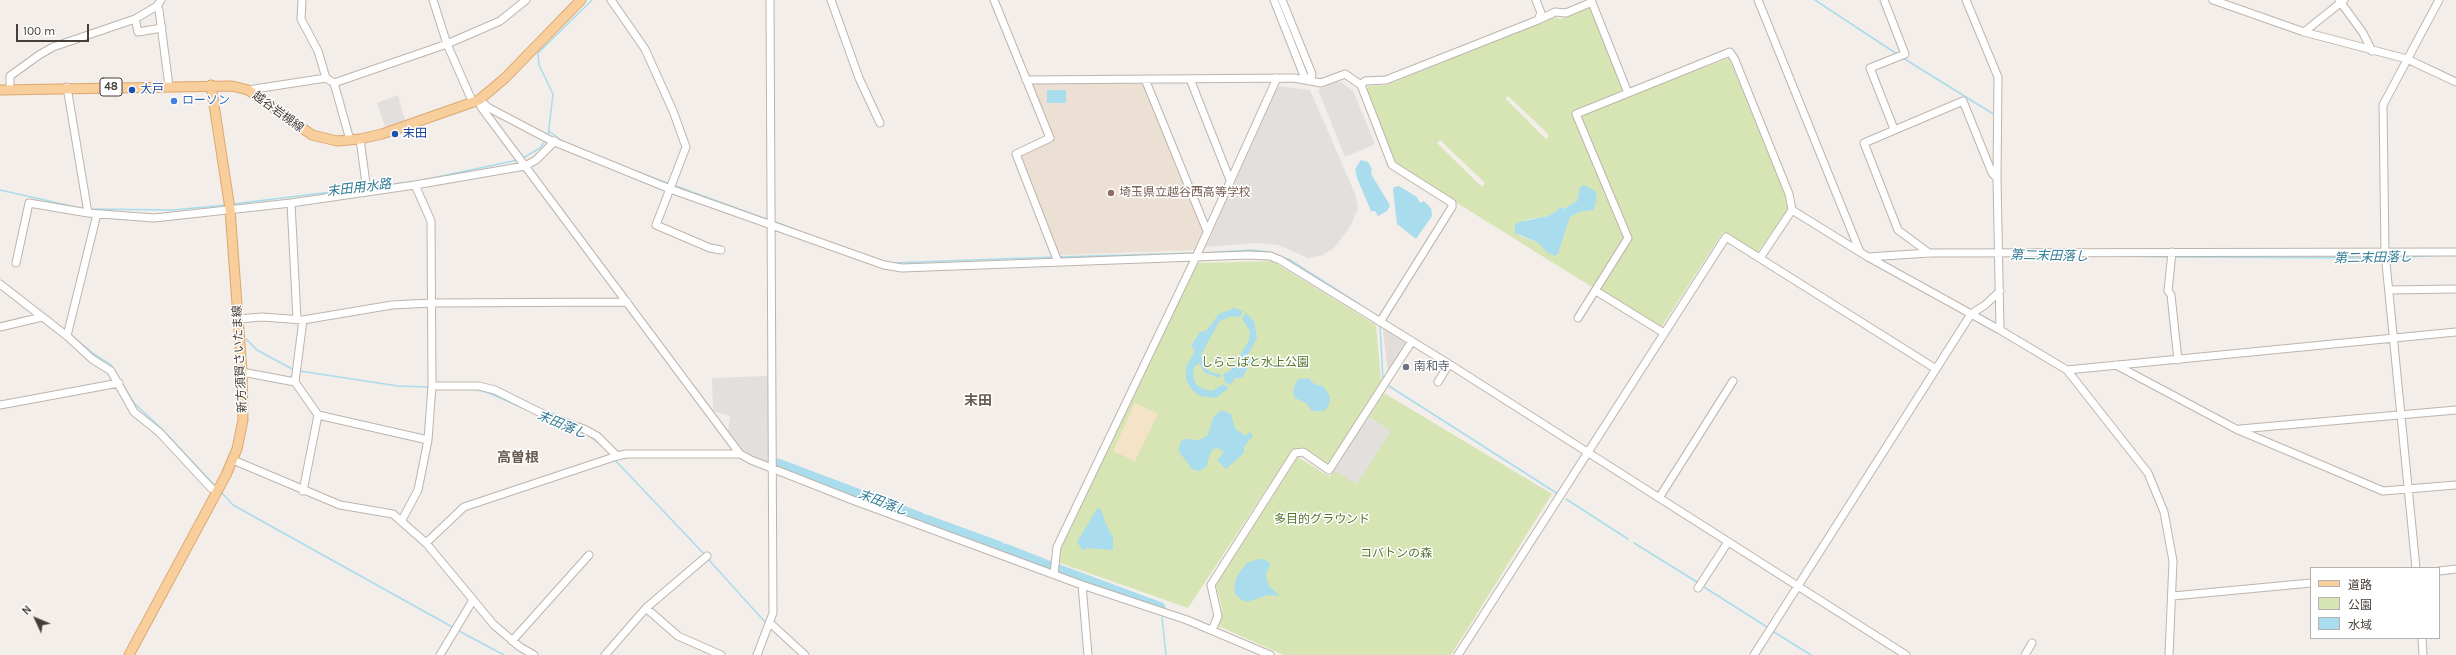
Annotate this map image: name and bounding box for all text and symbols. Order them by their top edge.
scale bar [18,16,91,42]
text: 100 m [23,24,55,38]
road number: 48 [100,78,122,96]
place label: 大戸 [140,83,164,97]
marker: 大戸 [127,85,137,95]
street label: 越谷岩槻線 [249,89,307,135]
place label: ローソン [182,94,230,108]
marker: ローソン [169,96,179,106]
place label: 末田 [403,127,427,141]
marker: 末田 [390,129,400,139]
water label: 末田用水路 [326,176,392,200]
place label: 埼玉県立越谷西高等学校 [1119,186,1251,200]
marker: 埼玉県立越谷西高等学校 [1106,188,1116,198]
water label: 第二末田落し [2010,248,2088,264]
water label: 第二末田落し [2334,250,2412,266]
street label: 新方須賀さいたま線 [230,305,250,413]
park label: しらこばと水上公園 [1201,356,1309,370]
place label: 南和寺 [1414,360,1450,374]
marker: 南和寺 [1401,362,1411,372]
district label: 末田 [964,393,992,409]
water label: 末田落し [535,408,589,442]
district label: 高曽根 [497,450,539,466]
water label: 末田落し [856,486,910,520]
park label: 多目的グラウンド [1274,513,1370,527]
park label: コバトンの森 [1360,547,1432,561]
legend [2310,567,2440,639]
text: 道路 [2348,578,2372,592]
text: 公園 [2348,598,2372,612]
north arrow [16,599,56,639]
text: N [20,603,34,618]
text: 水域 [2348,618,2372,632]

